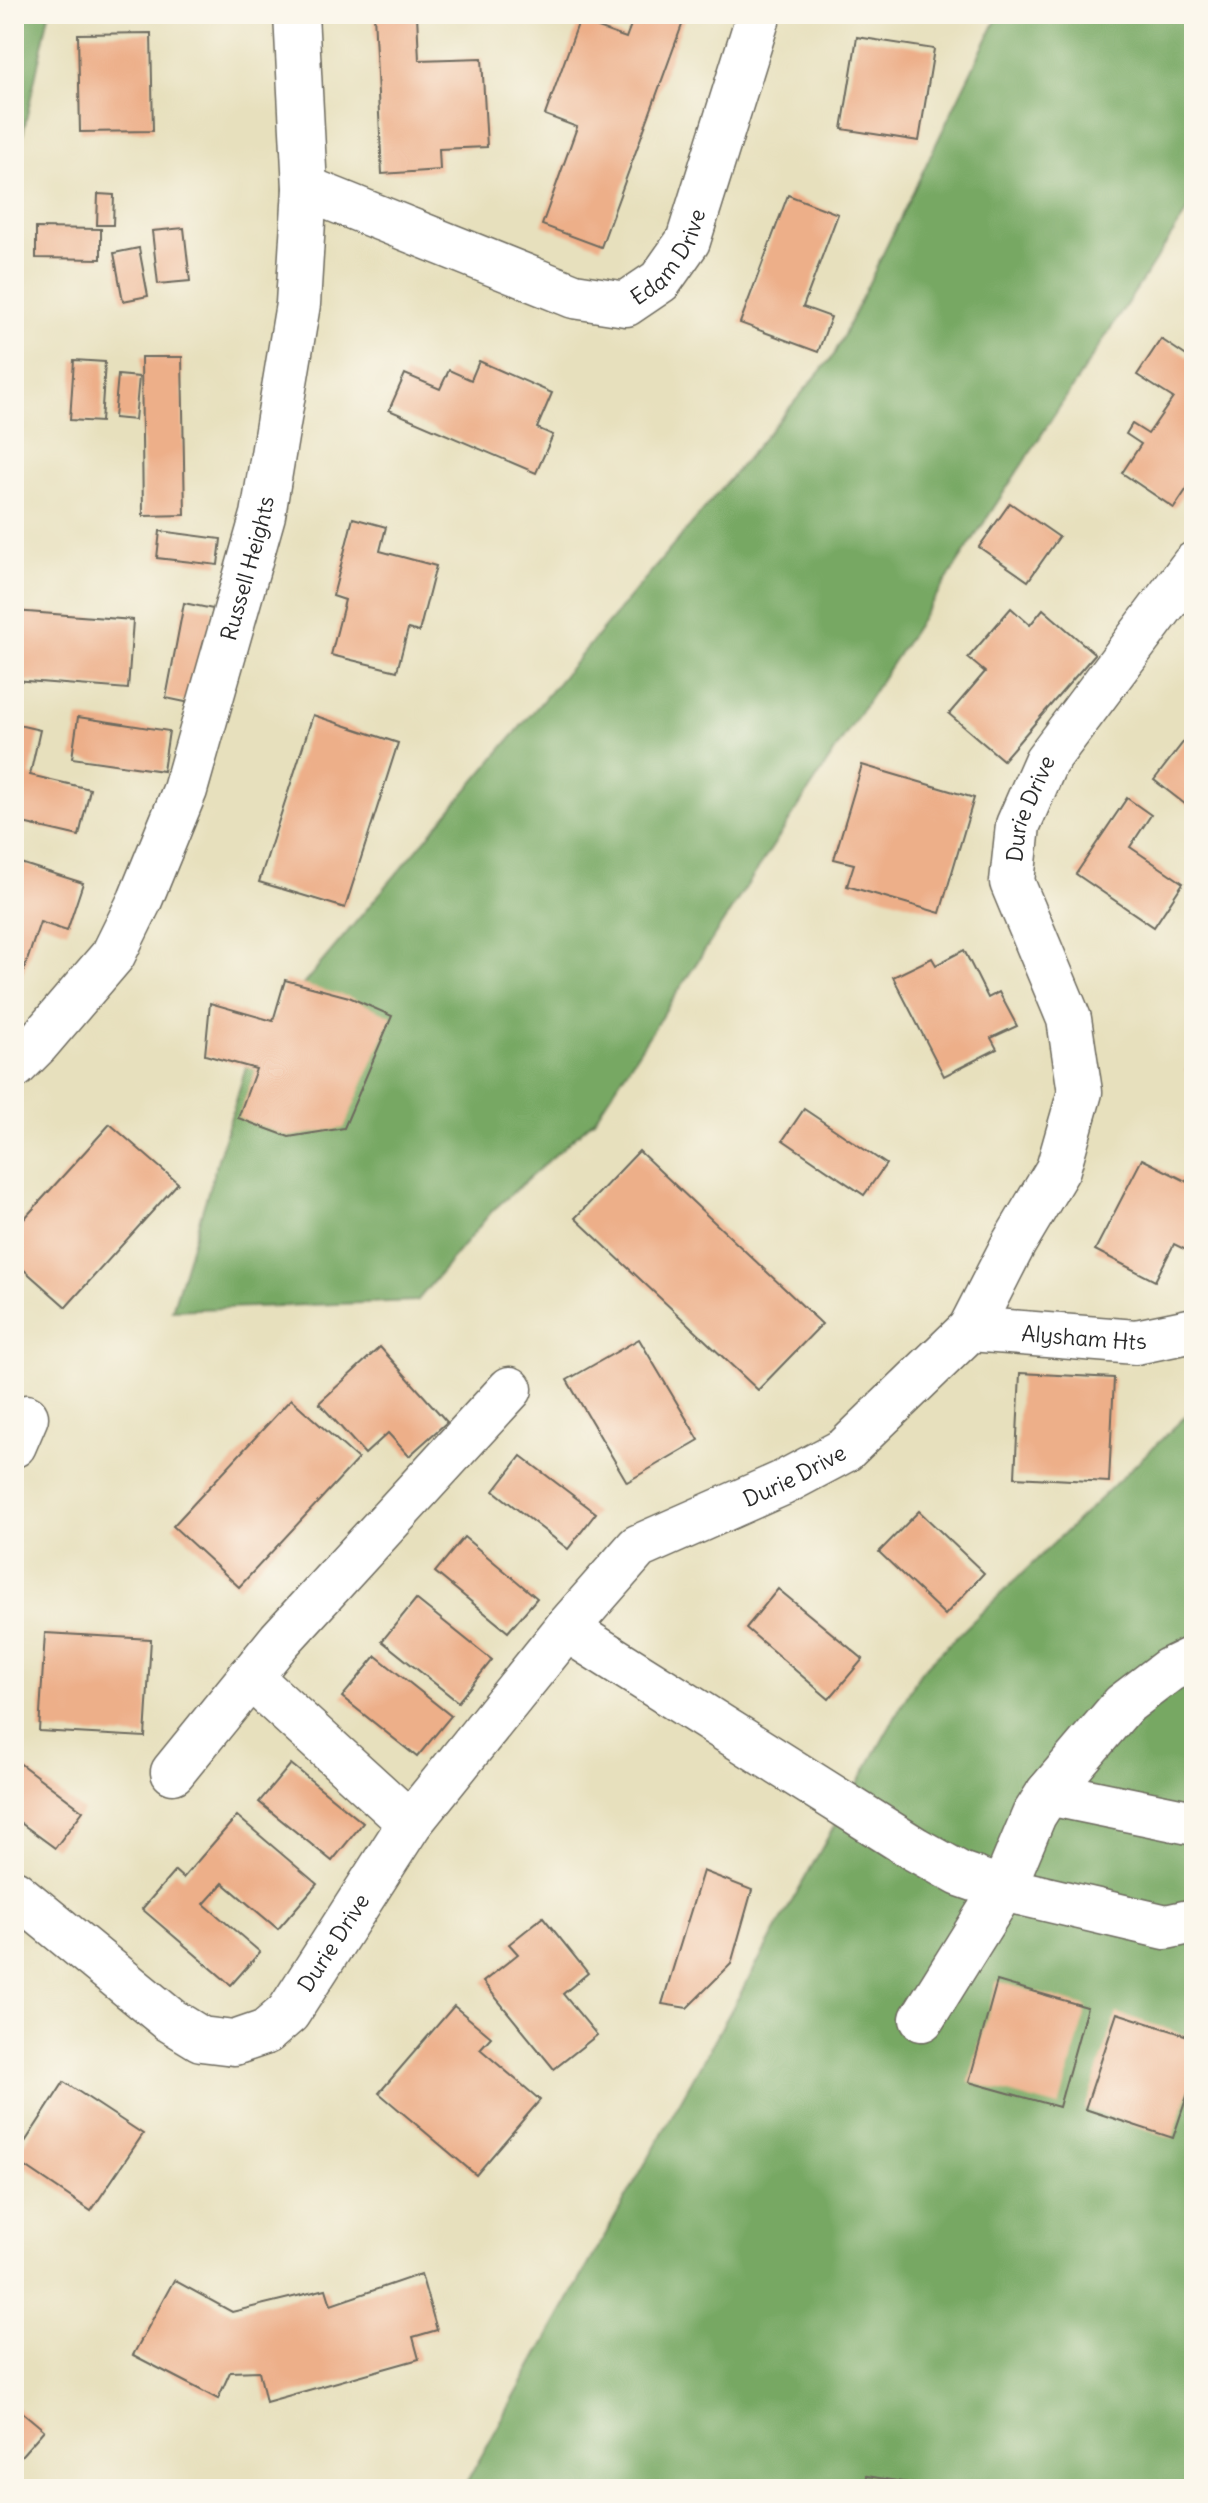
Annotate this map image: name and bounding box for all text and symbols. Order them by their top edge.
street label: Edam Drive [625,205,711,311]
street label: Russell Heights [214,494,280,644]
street label: Durie Drive [1000,751,1061,863]
street label: Alysham Hts [1020,1319,1148,1356]
street label: Durie Drive [739,1438,851,1513]
street label: Durie Drive [291,1888,375,1997]

